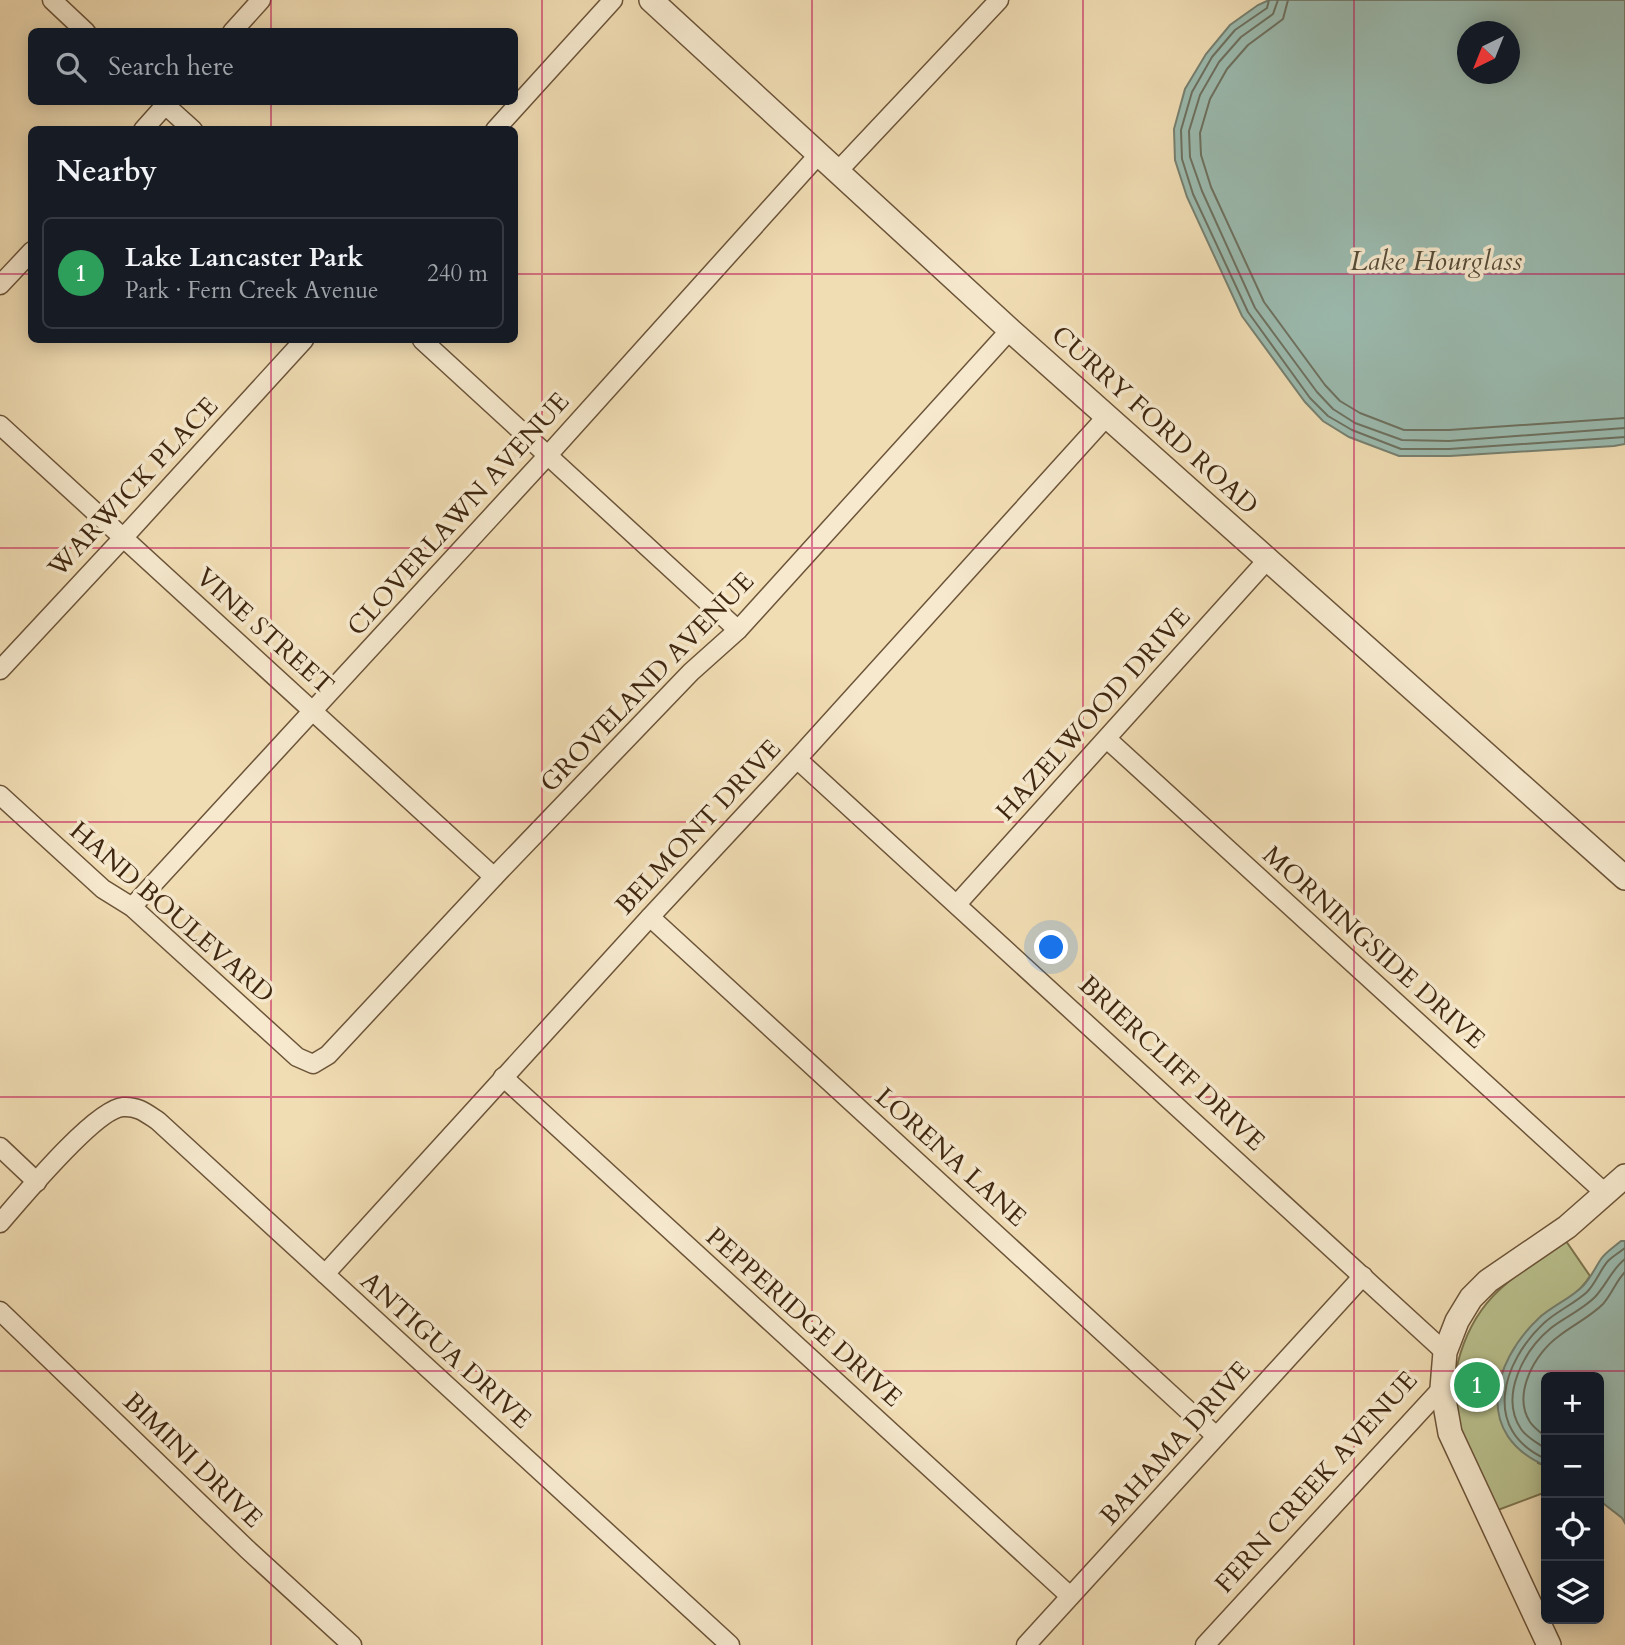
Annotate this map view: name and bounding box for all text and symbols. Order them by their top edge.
north arrow [1457,21,1520,84]
search box [28,28,518,105]
icon: search [52,48,90,86]
text: Search here [108,49,234,84]
text: Nearby [56,151,157,192]
text: Lake Lancaster Park [125,240,364,275]
water label: Lake Hourglass [1350,242,1522,280]
text: 1 [75,258,87,289]
text: 240 m [427,258,488,289]
text: Park · Fern Creek Avenue [125,275,379,306]
street label: CURRY FORD ROAD [1044,318,1266,522]
street label: CLOVERLAWN AVENUE [339,385,577,643]
street label: WARWICK PLACE [40,389,226,585]
street label: VINE STREET [188,560,342,702]
street label: GROVELAND AVENUE [532,564,762,800]
street label: HAZELWOOD DRIVE [988,600,1198,828]
street label: BELMONT DRIVE [608,732,788,922]
street label: HAND BOULEVARD [62,813,282,1011]
street label: MORNINGSIDE DRIVE [1255,838,1493,1056]
your location [1034,930,1068,964]
street label: BRIERCLIFF DRIVE [1071,967,1273,1159]
street label: LORENA LANE [868,1080,1034,1234]
street label: PEPPERIDGE DRIVE [698,1219,910,1415]
street label: ANTIGUA DRIVE [353,1264,539,1436]
street label: BAHAMA DRIVE [1092,1353,1258,1533]
pin: 1 [1454,1359,1500,1411]
street label: FERN CREEK AVENUE [1207,1363,1425,1601]
map controls [1541,1372,1604,1624]
button: + [1541,1372,1604,1435]
street label: BIMINI DRIVE [116,1385,270,1535]
button: − [1541,1435,1604,1498]
button: locate [1541,1498,1604,1561]
button: layers [1541,1561,1604,1624]

